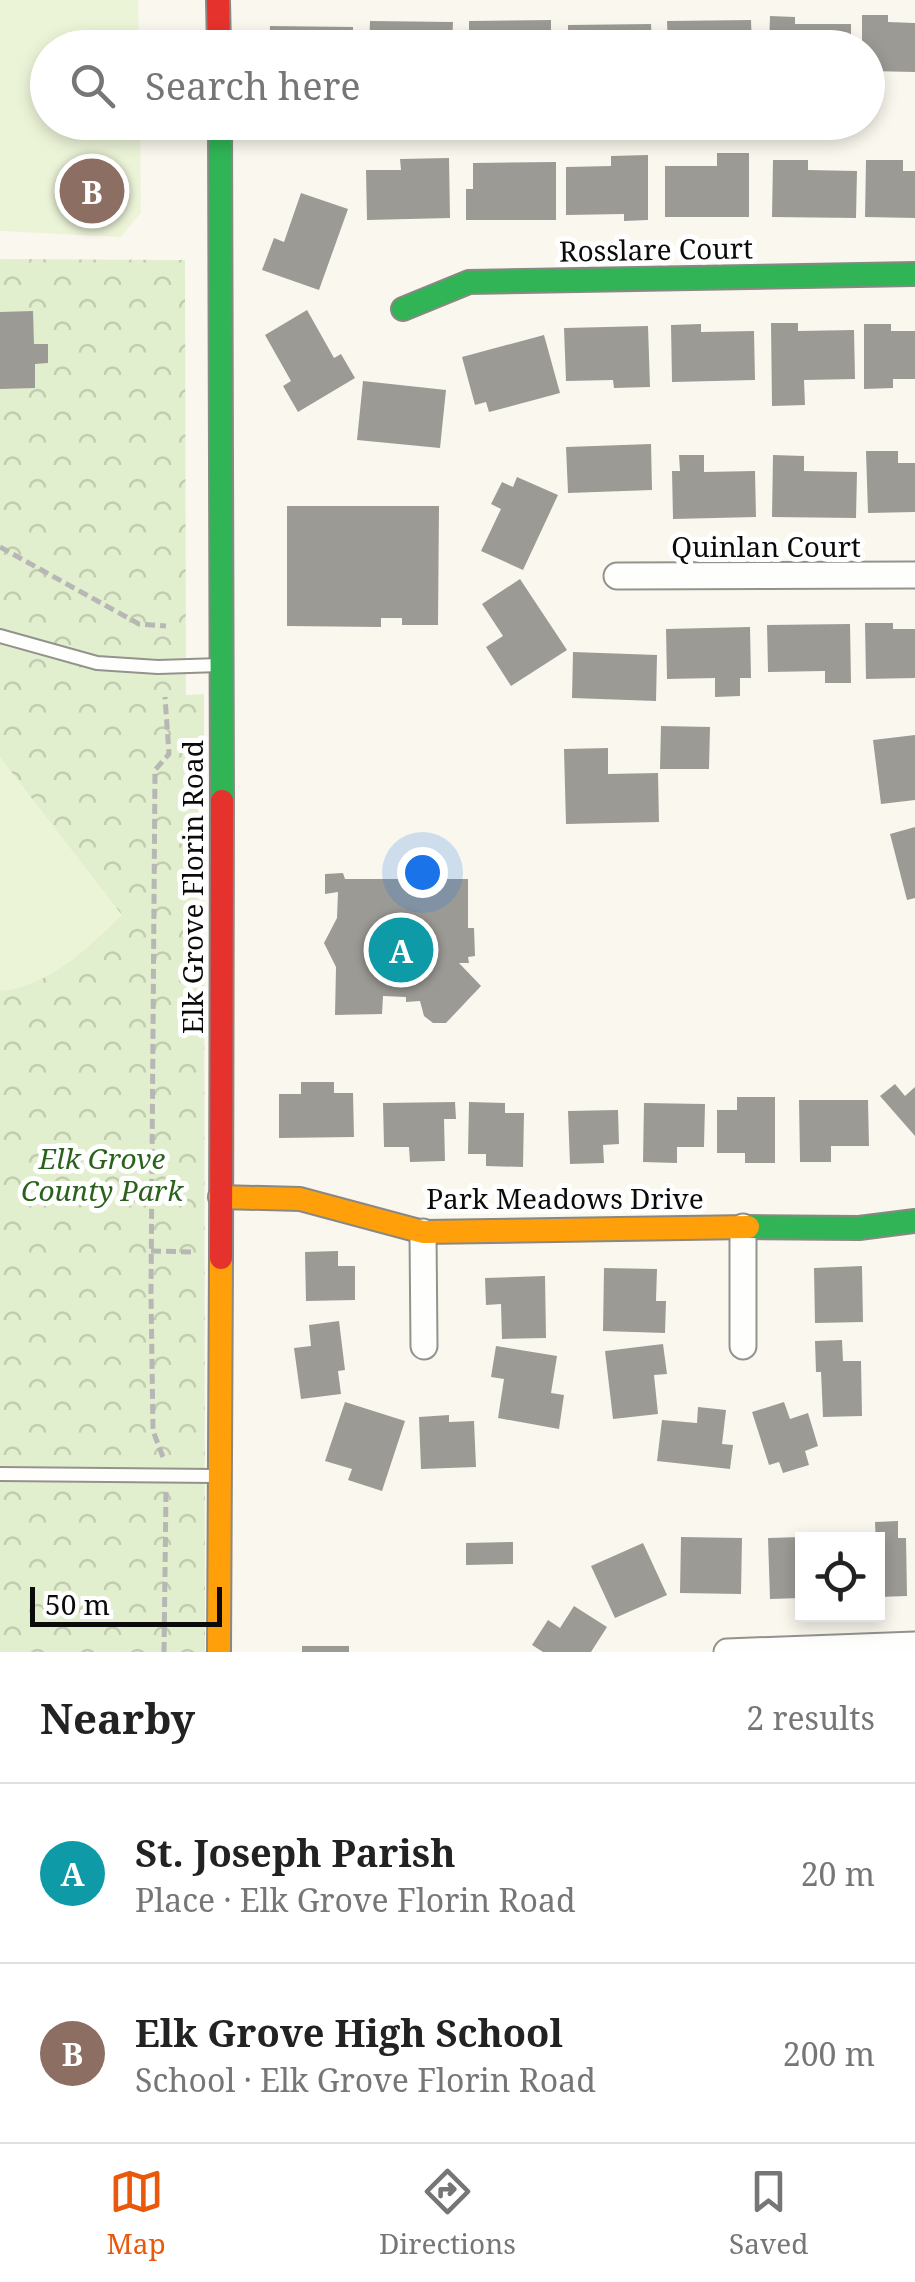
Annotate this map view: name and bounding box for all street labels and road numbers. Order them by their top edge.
street label: Rosslare Court [559,228,753,270]
street label: Quinlan Court [671,527,861,565]
street label: Elk Grove Florin Road [173,740,211,1034]
street label: Park Meadows Drive [426,1179,704,1217]

